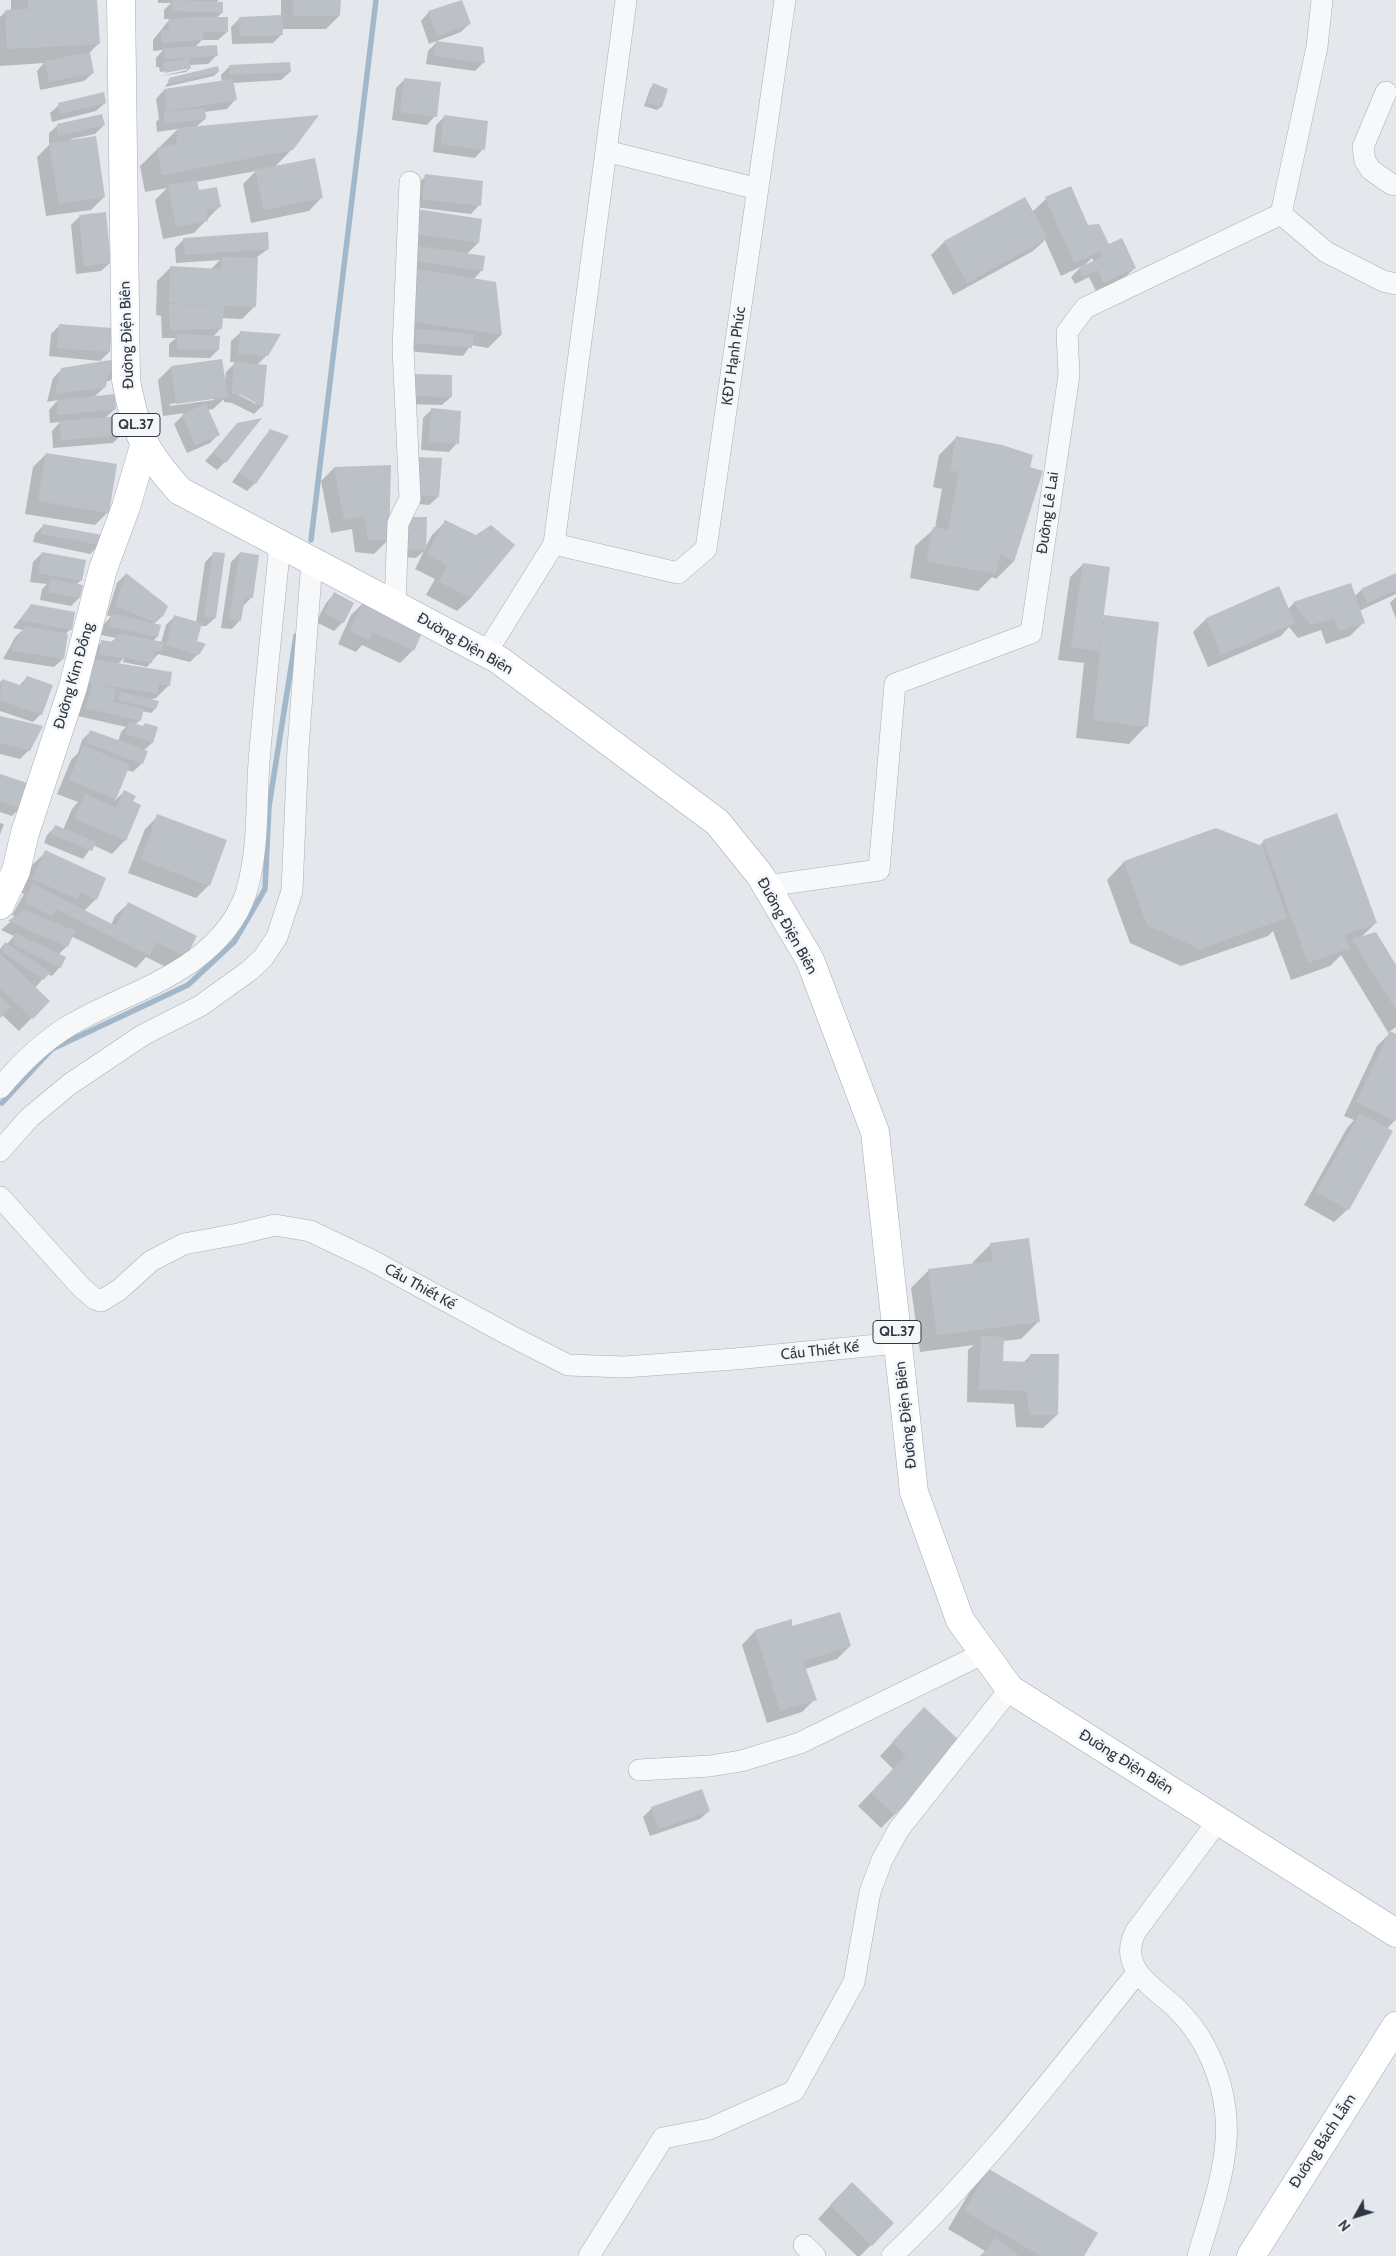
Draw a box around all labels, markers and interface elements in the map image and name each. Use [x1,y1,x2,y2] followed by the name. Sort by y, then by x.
[116,281,138,389] street label: Đường Điện Biên
[718,305,750,407] street label: KĐT Hạnh Phúc
[112,414,160,436] road number: QL.37
[1033,471,1063,555] street label: Đường Lê Lai
[414,609,516,679] street label: Đường Điện Biên
[50,621,98,731] street label: Đường Kim Đồng
[753,874,821,978] street label: Đường Điện Biên
[381,1260,459,1314] street label: Cầu Thiết Kế
[873,1320,921,1344] road number: QL.37
[780,1338,860,1364] street label: Cầu Thiết Kế
[891,1360,921,1470] street label: Đường Điện Biên
[1075,1726,1177,1798] street label: Đường Điện Biên
[1286,2091,1360,2191] street label: Đường Bách Lẫm
[1331,2191,1381,2241] north arrow
[1334,2216,1354,2235] text: N

